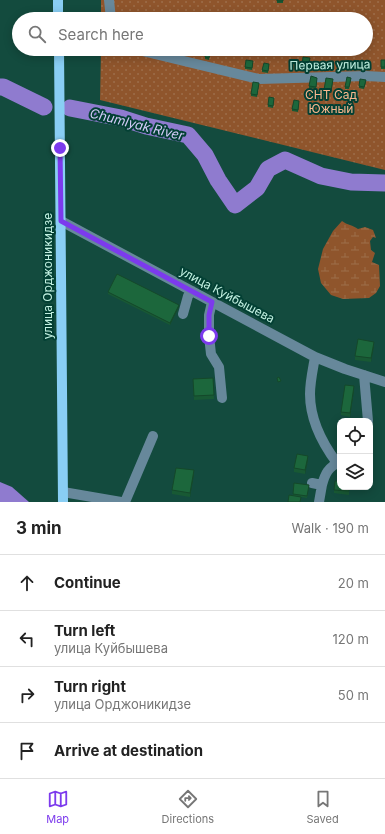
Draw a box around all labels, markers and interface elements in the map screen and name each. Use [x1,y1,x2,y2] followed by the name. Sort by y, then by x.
[12,12,373,56] search box
[26,23,48,45] icon: search
[58,25,144,44] text: Search here
[289,56,371,73] street label: Первая улица
[305,87,357,116] park label: СНТ Сад Южный
[88,105,187,144] water label: Chumlyak River
[51,139,69,157] route end
[40,213,55,339] street label: улица Орджоникидзе
[177,263,277,326] street label: улица Куйбышева
[200,327,218,345] route start
[337,418,373,490] map controls
[337,418,373,454] button: locate
[337,454,373,490] button: layers
[16,518,62,538] text: 3 min
[292,520,369,536] text: Walk · 190 m
[16,572,38,594] icon: ahead
[54,573,121,592] text: Continue
[338,575,369,591] text: 20 m
[54,621,115,640] text: Turn left
[16,628,38,650] icon: left
[333,631,369,647] text: 120 m
[54,640,168,656] text: улица Куйбышева
[54,677,126,696] text: Turn right
[16,684,38,706] icon: right
[338,687,369,703] text: 50 m
[54,696,191,712] text: улица Орджоникидзе
[16,740,38,762] icon: arrive
[54,741,203,760] text: Arrive at destination
[46,788,69,826] tab: Map
[162,788,214,826] tab: Directions
[307,788,339,826] tab: Saved

